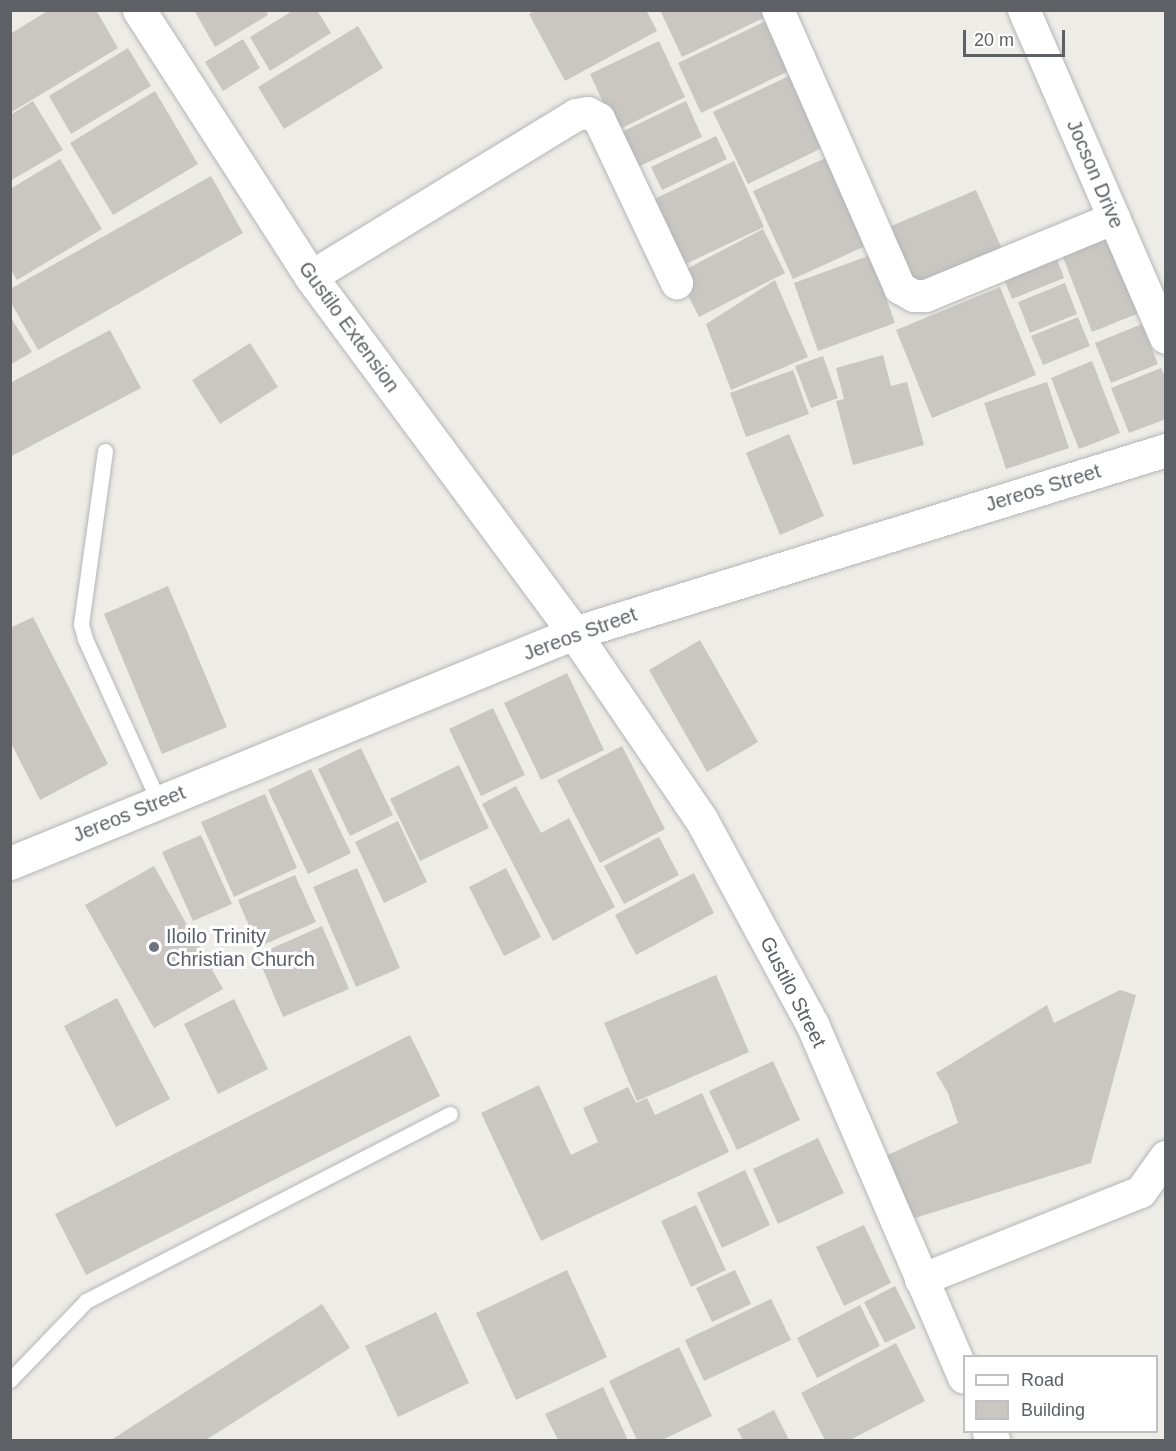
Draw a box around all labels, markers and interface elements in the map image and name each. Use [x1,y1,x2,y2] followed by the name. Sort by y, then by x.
[966,18,1068,56] scale bar
[974,30,1014,50] text: 20 m
[1061,116,1129,232] street label: Jocson Drive
[294,257,404,397] street label: Gustilo Extension
[983,459,1103,517] street label: Jereos Street
[520,602,640,666] street label: Jereos Street
[69,781,189,847] street label: Jereos Street
[166,924,315,971] place label: Iloilo Trinity Christian Church
[755,933,831,1051] street label: Gustilo Street
[147,940,161,954] marker: Iloilo Trinity Christian Church
[963,1355,1158,1433] legend
[1021,1370,1064,1390] text: Road
[1021,1400,1085,1420] text: Building

